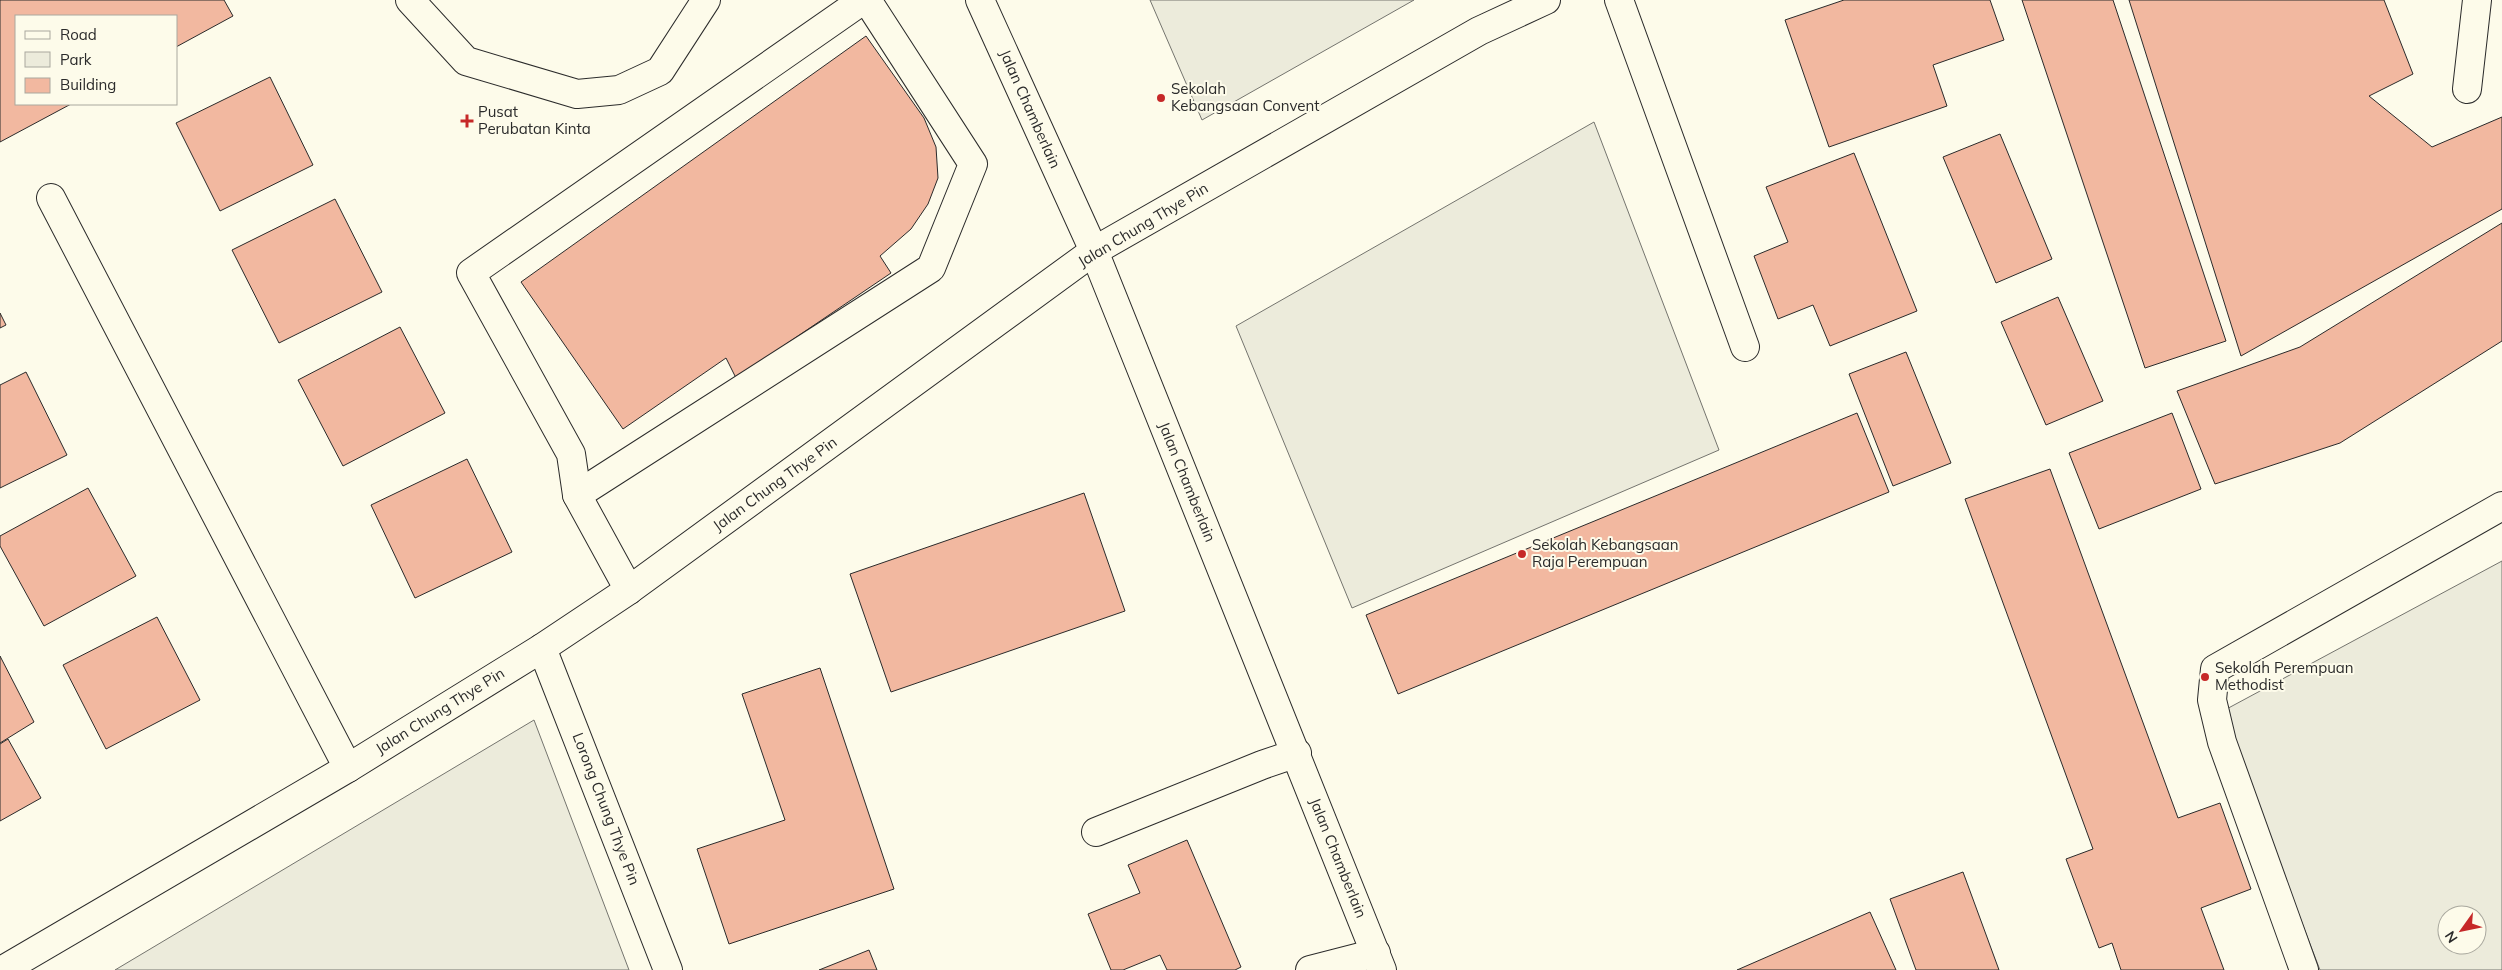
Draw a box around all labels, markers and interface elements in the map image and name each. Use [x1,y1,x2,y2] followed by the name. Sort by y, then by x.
[15,15,178,105] legend
[60,25,97,44] text: Road
[996,46,1065,171] street label: Jalan Chamberlain
[60,50,92,69] text: Park
[60,75,116,94] text: Building
[1171,79,1320,115] place label: Sekolah Kebangsaan Convent
[1155,92,1167,104] marker: Sekolah Kebangsaan Convent
[478,102,591,138] place label: Pusat Perubatan Kinta
[460,114,474,128] marker: Pusat Perubatan Kinta
[1074,178,1211,271] street label: Jalan Chung Thye Pin
[1155,419,1220,545] street label: Jalan Chamberlain
[709,432,840,535] street label: Jalan Chung Thye Pin
[1532,535,1678,571] place label: Sekolah Kebangsaan Raja Perempuan
[1516,548,1528,560] marker: Sekolah Kebangsaan Raja Perempuan
[2215,658,2354,694] place label: Sekolah Perempuan Methodist
[372,663,508,758] street label: Jalan Chung Thye Pin
[2199,671,2211,683] marker: Sekolah Perempuan Methodist
[569,730,644,888] street label: Lorong Chung Thye Pin
[1306,795,1371,921] street label: Jalan Chamberlain
[2437,905,2487,955] north arrow
[2441,928,2462,946] text: N

